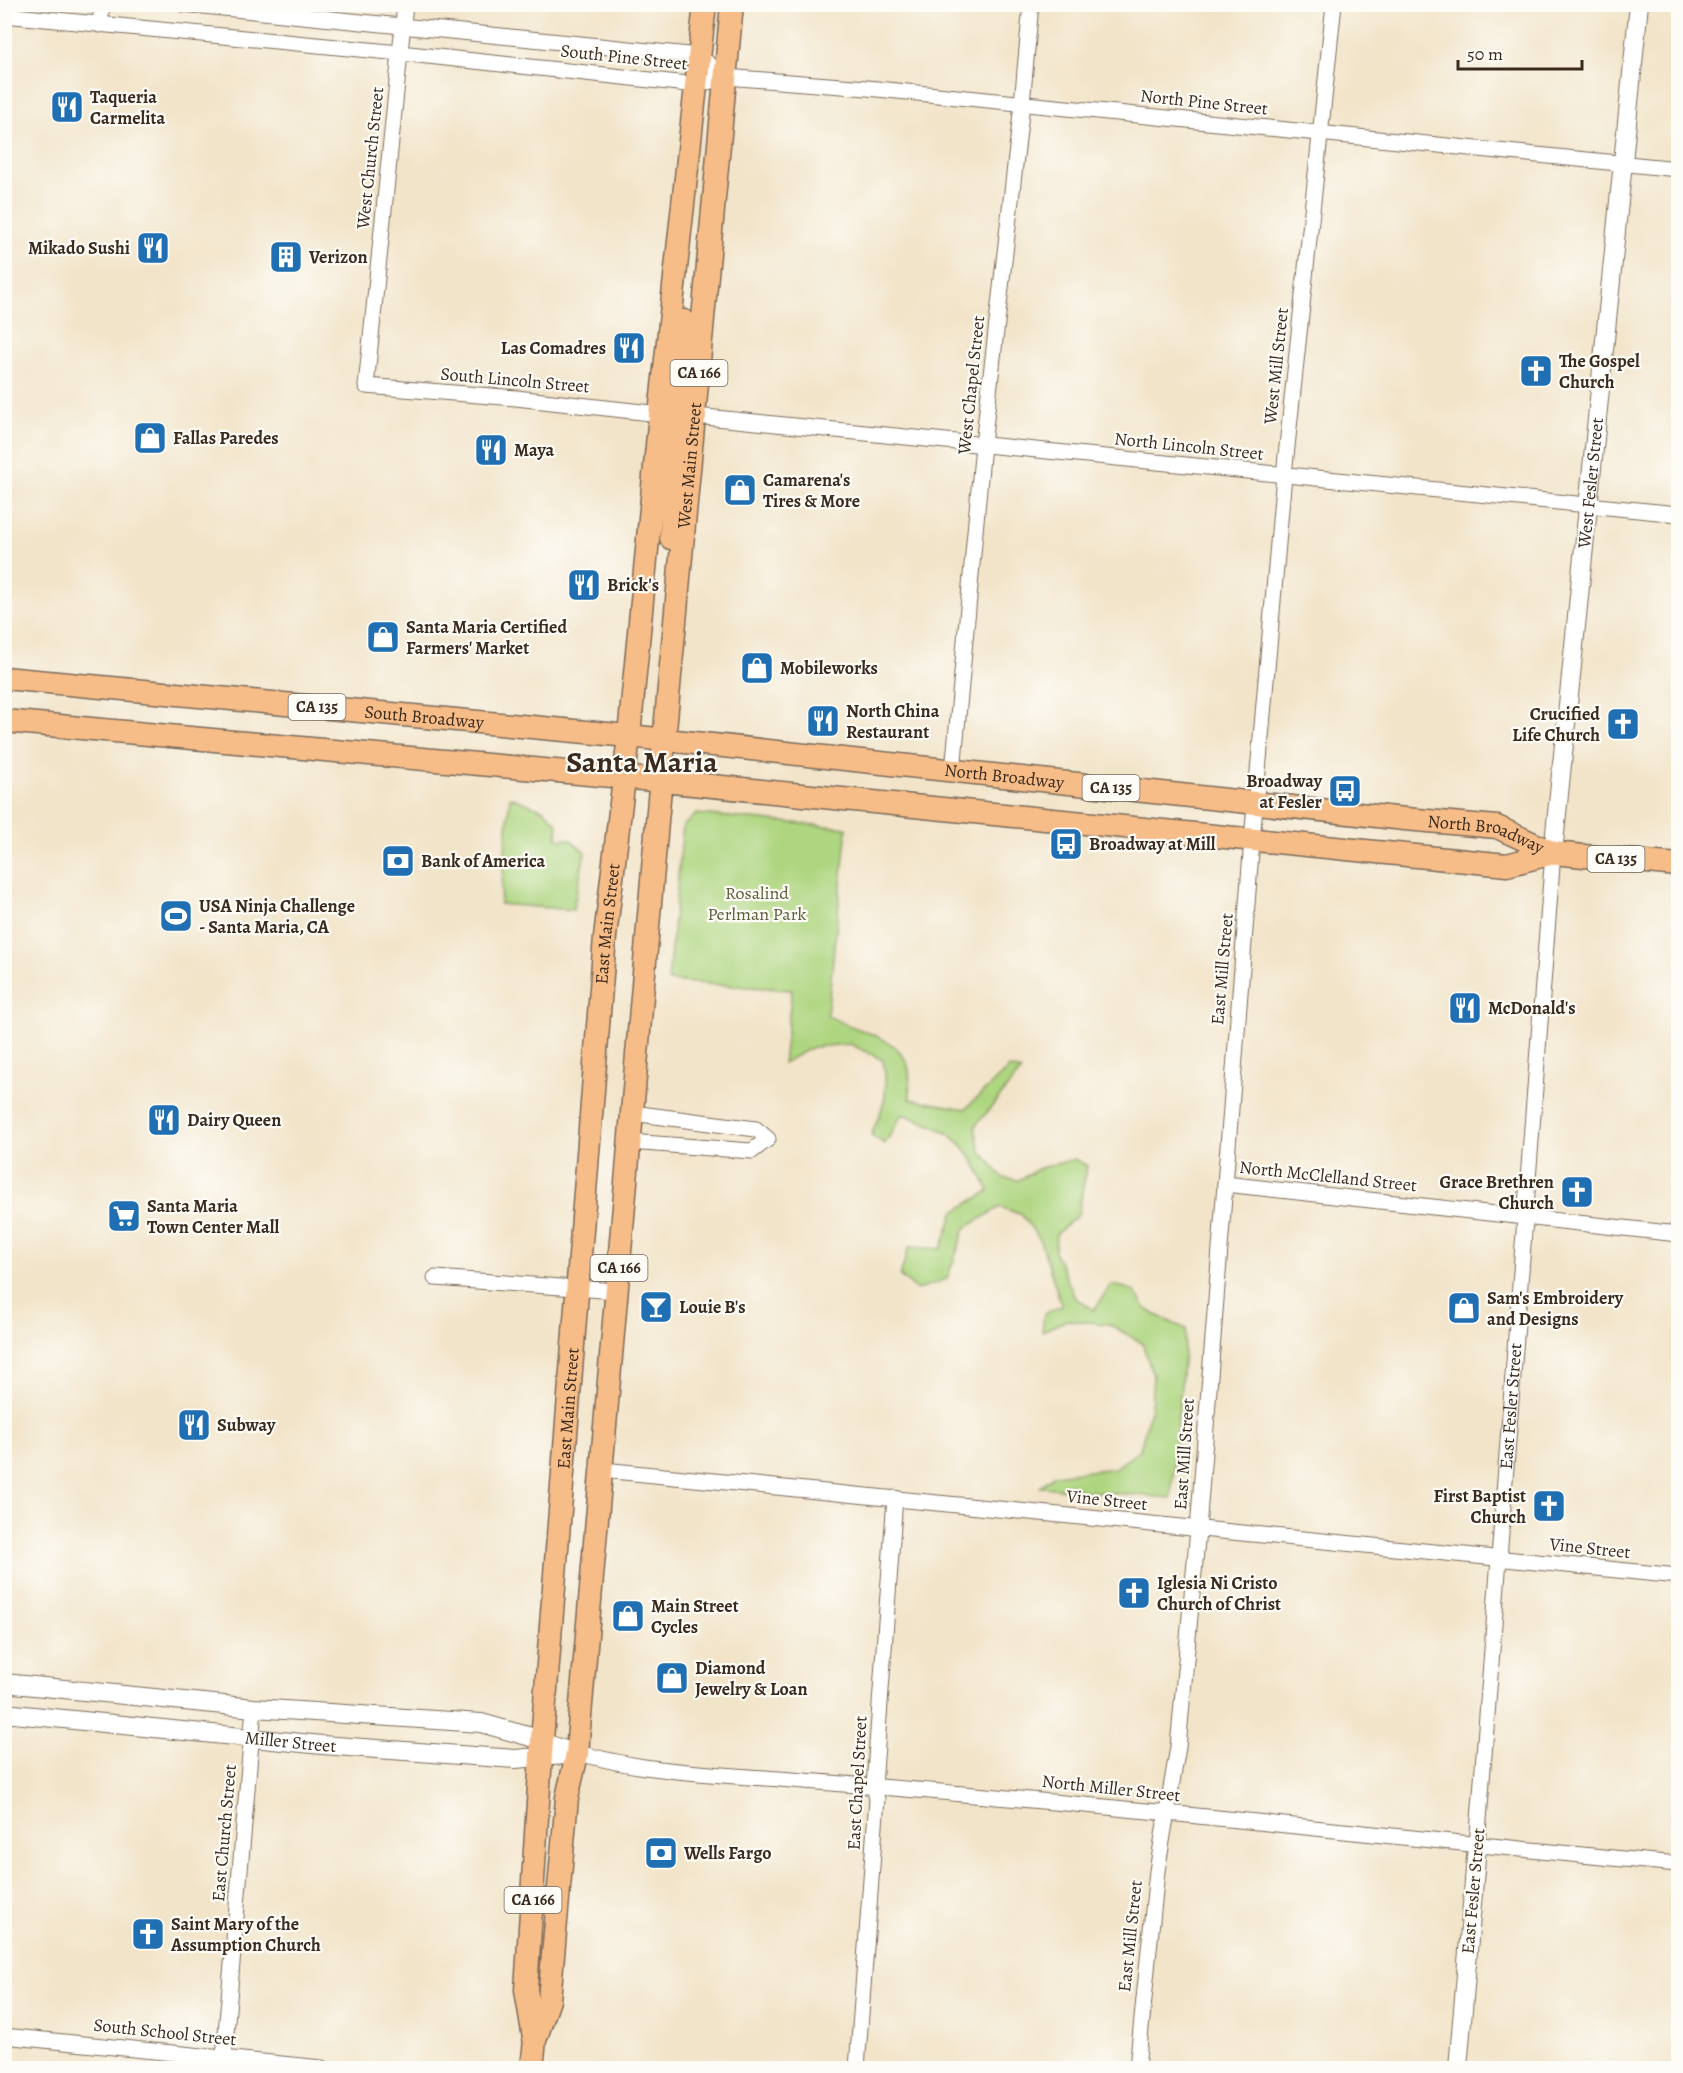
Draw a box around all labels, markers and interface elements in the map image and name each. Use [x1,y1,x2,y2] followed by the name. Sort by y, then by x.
[1458,33,1582,71] scale bar
[559,38,689,76] street label: South Pine Street
[1467,42,1503,66] text: 50 m
[1139,83,1269,121] street label: North Pine Street
[90,85,165,130] place label: Taqueria Carmelita
[351,86,389,231] street label: West Church Street
[49,89,85,125] restaurant icon: Taqueria Carmelita
[135,230,171,266] restaurant icon: Mikado Sushi
[28,236,130,260] place label: Mikado Sushi
[268,239,304,275] building icon: Verizon
[308,245,368,269] place label: Verizon
[1258,307,1294,426] street label: West Mill Street
[952,314,990,457] street label: West Chapel Street
[611,330,647,366] restaurant icon: Las Comadres
[501,336,606,360] place label: Las Comadres
[1559,349,1640,394] place label: The Gospel Church
[1518,353,1554,389] church icon: The Gospel Church
[670,360,728,386] road number: CA 166
[439,362,591,398] street label: South Lincoln Street
[672,401,707,531] street label: West Main Street
[1572,416,1609,550] street label: West Fesler Street
[132,420,168,456] shop icon: Fallas Paredes
[173,426,279,450] place label: Fallas Paredes
[1113,426,1265,466] street label: North Lincoln Street
[473,432,509,468] restaurant icon: Maya
[514,438,554,462] place label: Maya
[763,468,860,513] place label: Camarena's Tires & More
[722,472,758,508] shop icon: Camarena's Tires & More
[566,567,602,603] restaurant icon: Brick's
[607,573,659,597] place label: Brick's
[406,615,567,660] place label: Santa Maria Certified Farmers' Market
[365,619,401,655] shop icon: Santa Maria Certified Farmers' Market
[739,650,775,686] shop icon: Mobileworks
[780,656,878,680] place label: Mobileworks
[288,694,346,720] road number: CA 135
[846,699,940,744] place label: North China Restaurant
[363,700,486,735] street label: South Broadway
[1512,702,1600,747] place label: Crucified Life Church
[805,703,841,739] restaurant icon: North China Restaurant
[1605,706,1641,742] church icon: Crucified Life Church
[566,742,718,782] district label: Santa Maria
[943,758,1066,795] street label: North Broadway
[1246,769,1323,814] place label: Broadway at Fesler
[1327,773,1363,809] bus stop icon: Broadway at Fesler
[1082,775,1140,801] road number: CA 135
[1427,809,1549,860] street label: North Broadway
[1048,826,1084,862] bus stop icon: Broadway at Mill
[1089,832,1216,856] place label: Broadway at Mill
[380,843,416,879] bank icon: Bank of America
[1588,846,1644,872] road number: CA 135
[421,849,546,873] place label: Bank of America
[589,862,626,985] street label: East Main Street
[707,881,807,926] park label: Rosalind Perlman Park
[199,894,355,939] place label: USA Ninja Challenge - Santa Maria, CA
[158,898,194,934] sports icon: USA Ninja Challenge - Santa Maria, CA
[1205,912,1239,1026] street label: East Mill Street
[1447,990,1483,1026] restaurant icon: McDonald's
[1488,996,1576,1020] place label: McDonald's
[146,1102,182,1138] restaurant icon: Dairy Queen
[187,1108,281,1132] place label: Dairy Queen
[1238,1155,1418,1197] street label: North McClelland Street
[1440,1170,1554,1215] place label: Grace Brethren Church
[1559,1174,1595,1210] church icon: Grace Brethren Church
[147,1194,279,1239] place label: Santa Maria Town Center Mall
[106,1198,142,1234] supermarket icon: Santa Maria Town Center Mall
[590,1255,648,1281] road number: CA 166
[1487,1286,1624,1331] place label: Sam's Embroidery and Designs
[638,1289,674,1325] bar icon: Louie B's
[1446,1290,1482,1326] shop icon: Sam's Embroidery and Designs
[679,1295,746,1319] place label: Louie B's
[1494,1342,1527,1470] street label: East Fesler Street
[551,1347,585,1470] street label: East Main Street
[1168,1397,1200,1511] street label: East Mill Street
[176,1407,212,1443] restaurant icon: Subway
[217,1413,276,1437] place label: Subway
[1064,1484,1149,1516] street label: Vine Street
[1433,1484,1526,1529] place label: First Baptist Church
[1531,1488,1567,1524] church icon: First Baptist Church
[1547,1532,1632,1564] street label: Vine Street
[1157,1571,1281,1616] place label: Iglesia Ni Cristo Church of Christ
[1116,1575,1152,1611] church icon: Iglesia Ni Cristo Church of Christ
[651,1594,739,1639] place label: Main Street Cycles
[610,1598,646,1634] shop icon: Main Street Cycles
[695,1656,808,1701] place label: Diamond Jewelry & Loan
[654,1660,690,1696] shop icon: Diamond Jewelry & Loan
[841,1715,873,1851] street label: East Chapel Street
[244,1725,337,1758] street label: Miller Street
[206,1763,242,1903] street label: East Church Street
[1040,1769,1182,1807] street label: North Miller Street
[1456,1827,1490,1955] street label: East Fesler Street
[643,1835,679,1871] bank icon: Wells Fargo
[683,1841,772,1865] place label: Wells Fargo
[1112,1879,1148,1993] street label: East Mill Street
[504,1887,562,1913] road number: CA 166
[170,1912,321,1957] place label: Saint Mary of the Assumption Church
[130,1916,166,1952] church icon: Saint Mary of the Assumption Church
[92,2013,238,2051] street label: South School Street

